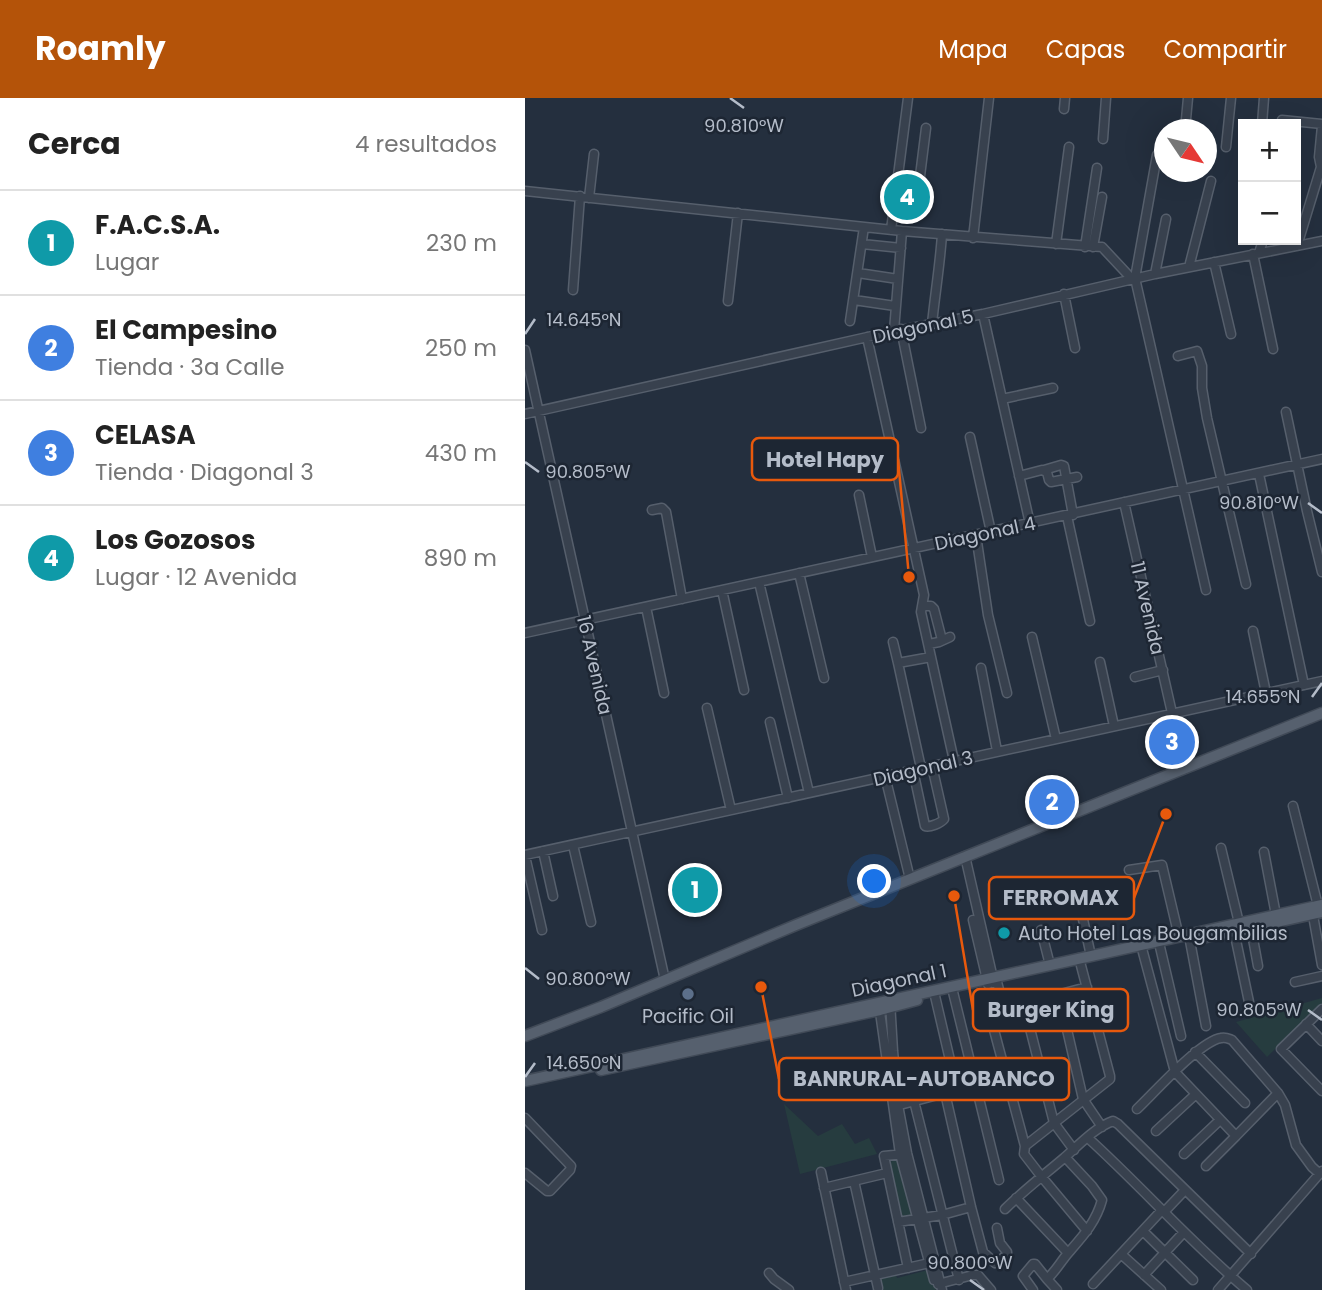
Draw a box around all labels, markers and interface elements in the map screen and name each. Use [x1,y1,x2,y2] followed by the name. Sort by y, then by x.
[35,25,165,72] text: Roamly
[938,33,1008,66] text: Mapa
[1046,33,1125,66] text: Capas
[1163,33,1287,66] text: Compartir
[704,113,784,138] text: 90.810°W
[1154,119,1217,182] north arrow
[1238,119,1301,245] map controls
[1238,119,1301,182] button: +
[28,122,121,165] text: Cerca
[355,128,497,160] text: 4 resultados
[884,171,930,223] pin: 4
[1238,182,1301,245] button: −
[95,207,220,243] text: F.A.C.S.A.
[47,227,55,259] text: 1
[426,227,497,259] text: 230 m
[95,246,159,278] text: Lugar
[870,303,976,350] street label: Diagonal 5
[547,307,621,332] text: 14.645°N
[95,312,277,348] text: El Campesino
[44,332,58,364] text: 2
[425,332,497,364] text: 250 m
[95,351,284,383] text: Tienda · 3a Calle
[95,417,196,453] text: CELASA
[44,437,58,469] text: 3
[425,437,497,469] text: 430 m
[752,438,898,480] callout: Hotel Hapy
[766,445,885,474] text: Hotel Hapy
[95,456,314,488] text: Tienda · Diagonal 3
[545,459,631,484] text: 90.805°W
[1219,490,1299,515] text: 90.810°W
[932,510,1038,557] street label: Diagonal 4
[95,522,255,558] text: Los Gozosos
[43,542,59,574] text: 4
[424,542,497,574] text: 890 m
[1124,559,1171,657] street label: 11 Avenida
[95,561,297,593] text: Lugar · 12 Avenida
[570,613,619,717] street label: 16 Avenida
[1226,684,1300,709] text: 14.655°N
[1149,716,1195,768] pin: 3
[870,744,976,793] street label: Diagonal 3
[1029,776,1075,828] pin: 2
[672,864,718,916] pin: 1
[857,864,891,898] your location
[989,877,1134,919] callout: FERROMAX
[1003,883,1119,912] text: FERROMAX
[1018,920,1288,947] place label: Auto Hotel Las Bougambilias
[996,925,1012,941] marker: Auto Hotel Las Bougambilias
[849,957,949,1004] street label: Diagonal 1
[545,966,631,991] text: 90.800°W
[680,986,696,1002] marker: Pacific Oil
[973,989,1128,1031] callout: Burger King
[988,995,1114,1024] text: Burger King
[1216,997,1302,1022] text: 90.805°W
[642,1003,734,1030] place label: Pacific Oil
[547,1050,621,1075] text: 14.650°N
[779,1058,1069,1100] callout: BANRURAL-AUTOBANCO
[793,1064,1055,1093] text: BANRURAL-AUTOBANCO
[927,1250,1013,1275] text: 90.800°W

